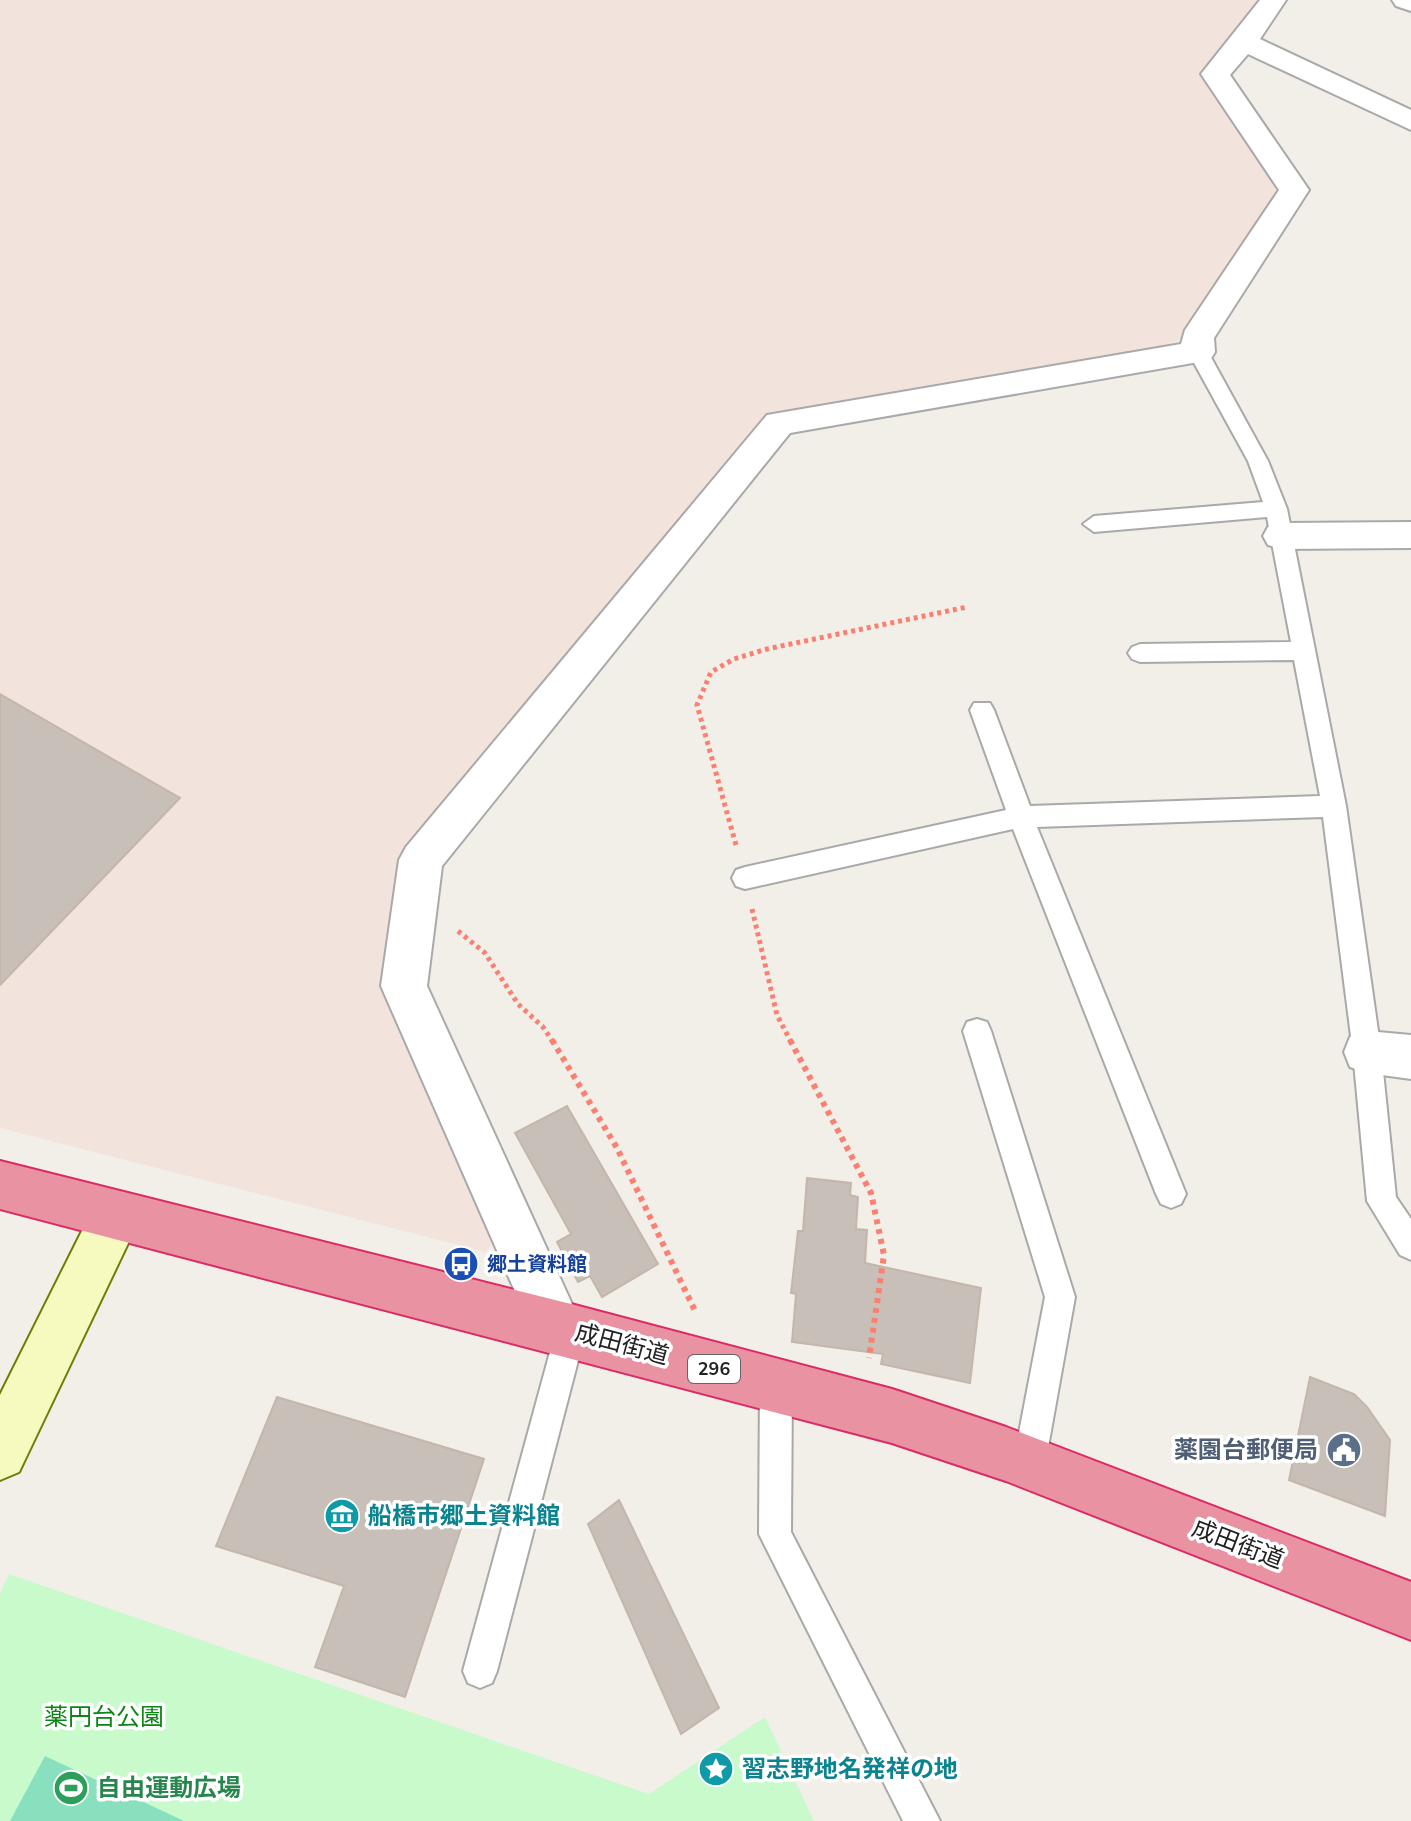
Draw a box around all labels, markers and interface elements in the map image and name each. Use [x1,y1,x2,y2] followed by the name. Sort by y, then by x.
[442,1245,480,1283] bus stop icon: 郷土資料館
[487,1251,587,1278] place label: 郷土資料館
[571,1316,673,1372] street label: 成田街道
[688,1355,740,1383] road number: 296
[1325,1431,1363,1469] public building icon: 薬園台郵便局
[1174,1434,1318,1466] place label: 薬園台郵便局
[323,1497,361,1535] museum icon: 船橋市郷土資料館
[368,1500,560,1532] place label: 船橋市郷土資料館
[1187,1512,1289,1576] street label: 成田街道
[44,1701,164,1733] park label: 薬円台公園
[697,1750,735,1788] place icon: 習志野地名発祥の地
[742,1753,958,1785] place label: 習志野地名発祥の地
[52,1769,90,1807] sports icon: 自由運動広場
[97,1772,241,1804] place label: 自由運動広場

